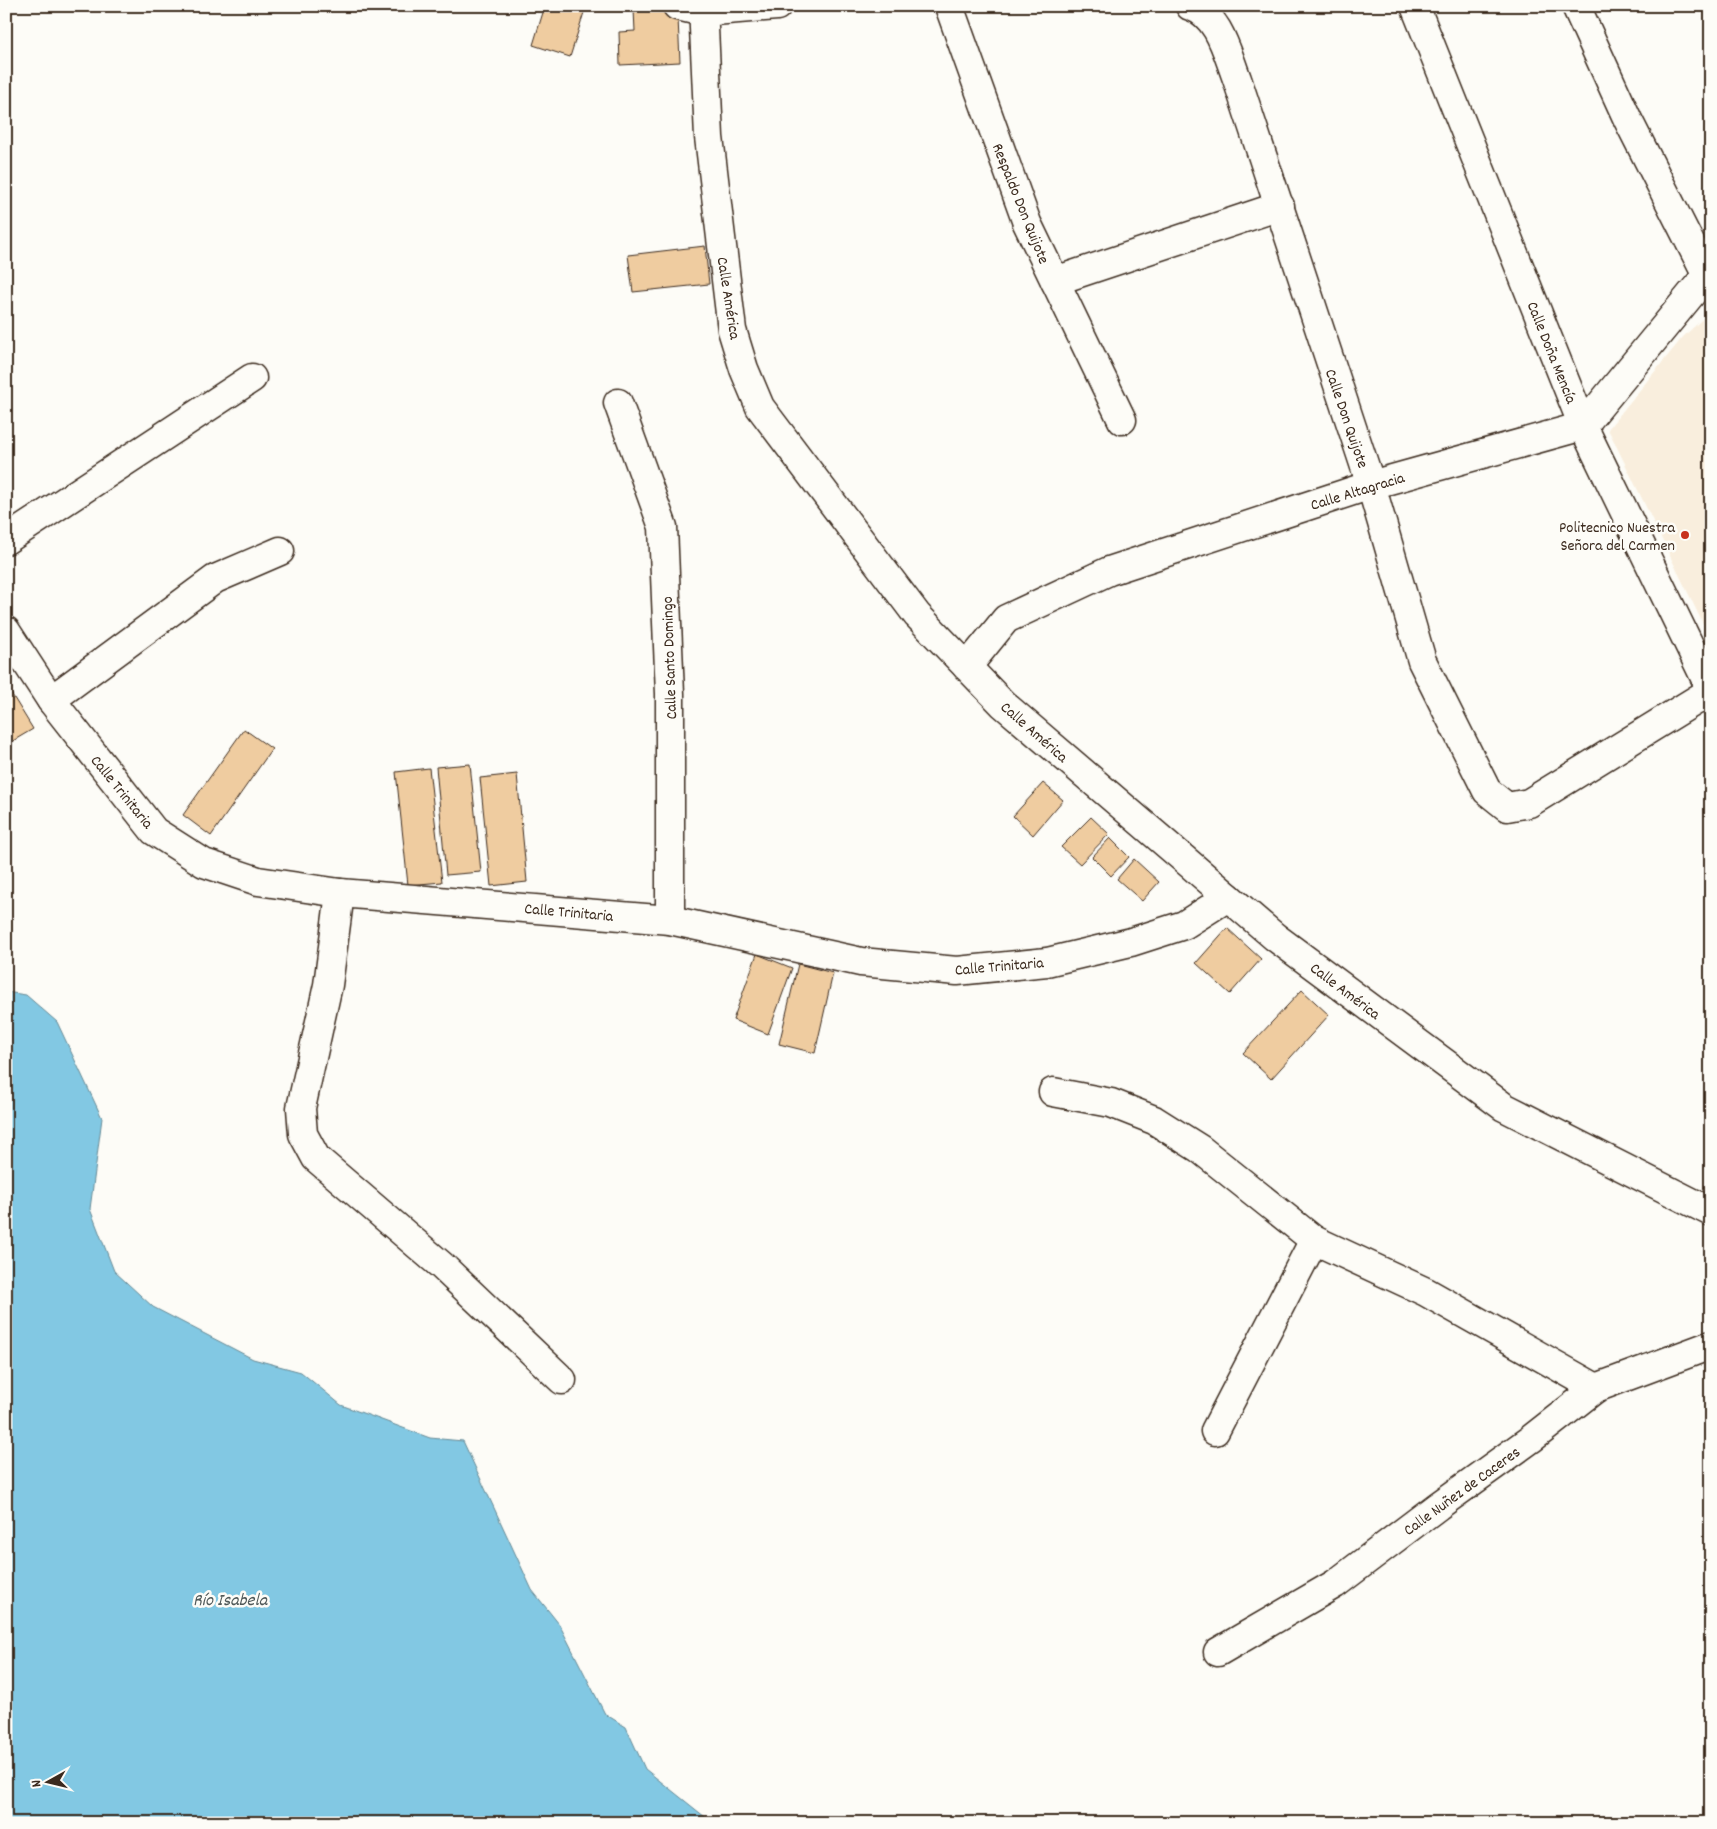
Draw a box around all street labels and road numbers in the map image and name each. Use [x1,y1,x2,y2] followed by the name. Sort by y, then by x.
[985,140,1054,268] street label: Respaldo Don Quijote
[710,256,745,342] street label: Calle América
[1520,298,1582,408] street label: Calle Doña Mencía
[1318,366,1373,472] street label: Calle Don Quijote
[1308,467,1408,518] street label: Calle Altagracia
[657,596,684,720] street label: Calle Santo Domingo
[994,697,1073,769] street label: Calle América
[84,751,158,835] street label: Calle Trinitaria
[523,898,615,929] street label: Calle Trinitaria
[954,952,1045,983] street label: Calle Trinitaria
[1304,958,1385,1026] street label: Calle América
[1399,1442,1526,1542] street label: Calle Nuñez de Caceres

